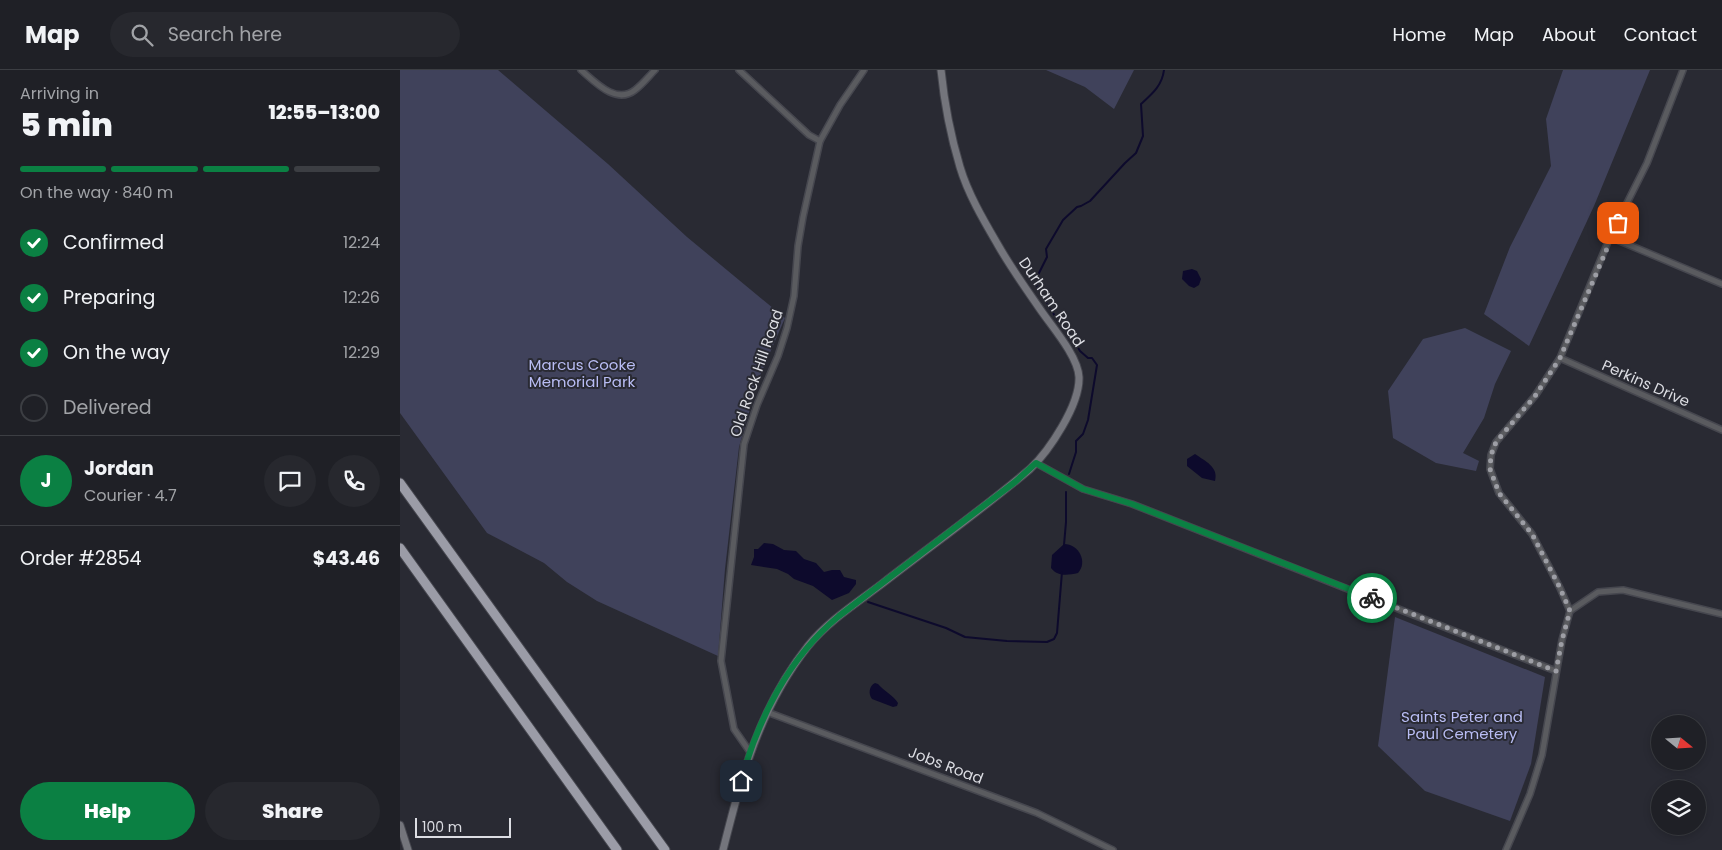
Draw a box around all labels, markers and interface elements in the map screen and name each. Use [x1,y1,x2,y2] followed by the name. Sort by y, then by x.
[110,12,460,57] search box
[25,18,80,51] text: Map
[128,21,156,49] icon: search
[168,21,282,48] text: Search here
[1392,22,1446,47] text: Home
[1474,22,1514,47] text: Map
[1542,22,1596,47] text: About
[1624,22,1697,47] text: Contact
[20,82,99,105] text: Arriving in
[268,99,380,126] text: 12:55–13:00
[20,102,113,147] text: 5 min
[20,181,173,204] text: On the way · 840 m
[1597,202,1639,244] pin
[1604,209,1632,237] icon: bag
[20,229,48,257] icon: check
[63,229,164,256] text: Confirmed
[343,231,380,254] text: 12:24
[1014,253,1090,351] street label: Durham Road
[20,284,48,312] icon: check
[63,284,155,311] text: Preparing
[343,286,380,309] text: 12:26
[724,306,788,440] street label: Old Rock Hill Road
[20,339,48,367] icon: check
[63,339,170,366] text: On the way
[343,341,380,364] text: 12:29
[529,354,636,392] park label: Marcus Cooke Memorial Park
[1599,354,1693,412] street label: Perkins Drive
[63,394,152,421] text: Delivered
[84,455,154,482] text: Jordan
[264,455,316,507] button: chat
[328,455,380,507] button: phone
[41,467,51,494] text: J
[84,484,177,507] text: Courier · 4.7
[20,545,142,572] text: Order #2854
[313,545,380,572] text: $43.46
[1347,573,1397,623] courier
[1358,584,1386,612] icon: bike
[1401,706,1523,744] park label: Saints Peter and Paul Cemetery
[1651,715,1706,770] north arrow
[1651,715,1706,835] map controls
[906,741,986,789] street label: Jobs Road
[720,760,762,802] pin
[727,767,755,795] icon: home
[1651,780,1706,835] button: layers
[20,782,195,840] button: Help
[205,782,380,840] button: Share
[415,815,511,838] scale bar
[422,817,462,837] text: 100 m

